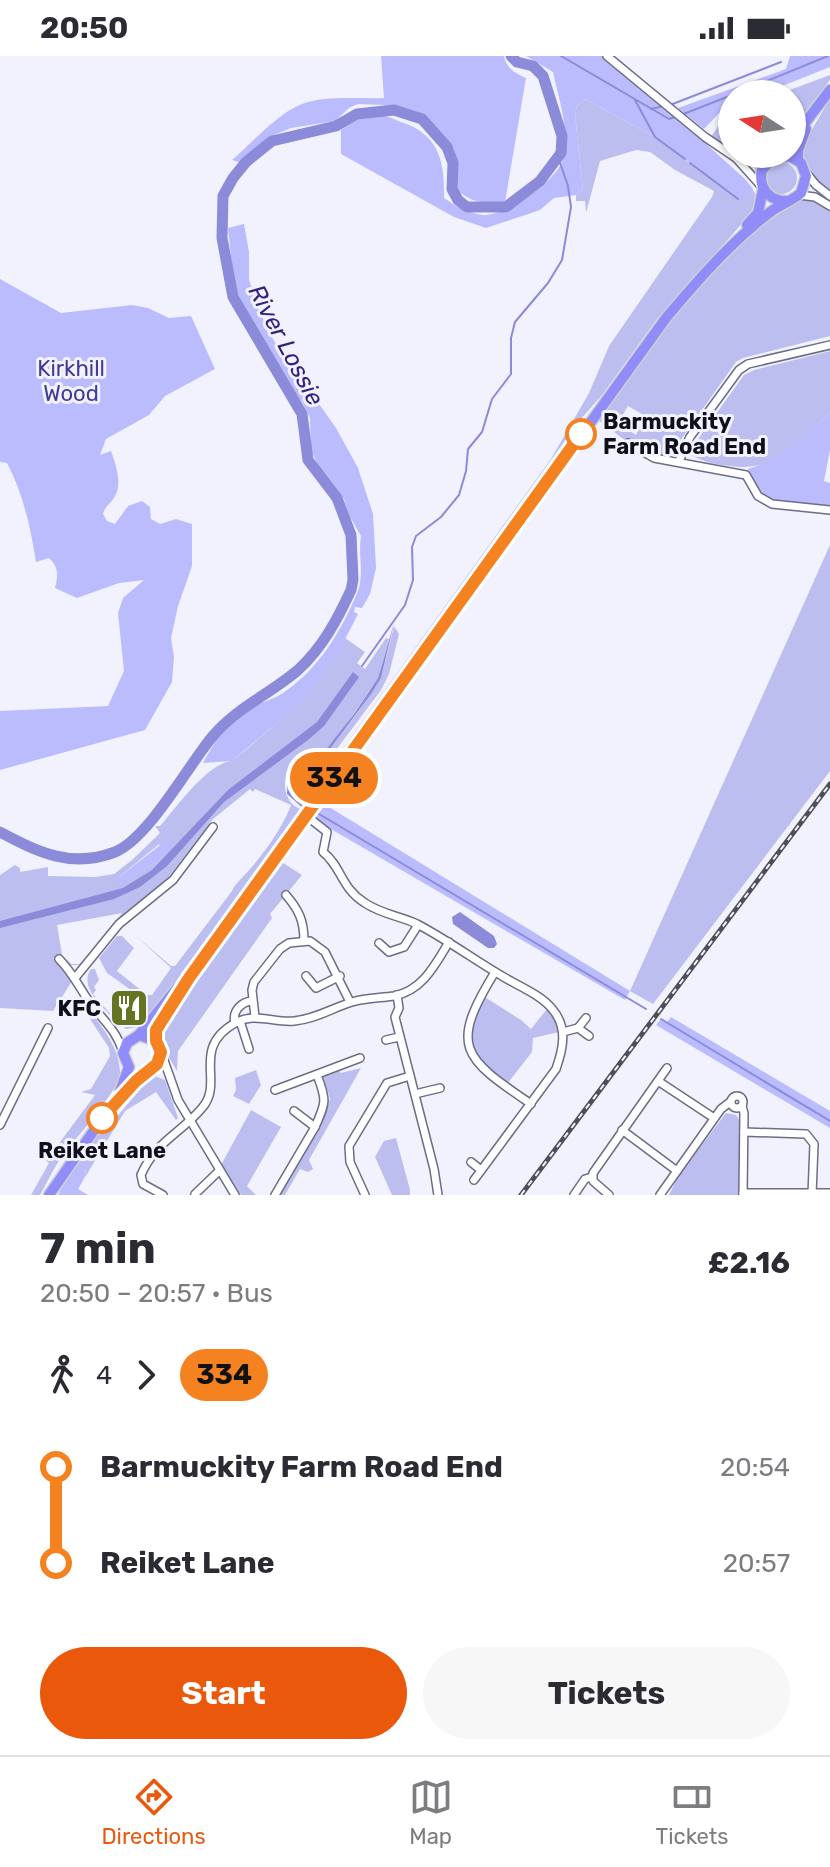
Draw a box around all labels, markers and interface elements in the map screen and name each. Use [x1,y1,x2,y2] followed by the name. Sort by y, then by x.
[40,10,128,46] text: 20:50
[718,80,806,168] north arrow
[718,80,806,168] map controls
[242,280,330,410] water label: River Lossie
[37,355,105,407] park label: Kirkhill Wood
[603,408,766,460] place label: Barmuckity Farm Road End
[566,419,596,449] marker: Barmuckity Farm Road End
[288,752,380,804] line badge: 334
[306,761,362,794] text: 334
[108,987,150,1029] restaurant icon: KFC
[57,995,101,1022] place label: KFC
[87,1103,117,1133] marker: Reiket Lane
[38,1137,166,1164] place label: Reiket Lane
[40,1222,156,1274] text: 7 min
[708,1245,790,1281] text: £2.16
[40,1278,273,1309] text: 20:50 – 20:57 · Bus
[40,1353,84,1397] icon: walk
[124,1353,168,1397] icon: forward
[196,1358,252,1391] text: 334
[96,1360,112,1391] text: 4
[100,1449,503,1485] text: Barmuckity Farm Road End
[720,1452,790,1483] text: 20:54
[100,1545,275,1581] text: Reiket Lane
[723,1548,790,1579] text: 20:57
[40,1647,407,1739] button: Start
[423,1647,790,1739] button: Tickets
[101,1775,206,1850] tab: Directions
[409,1775,453,1850] tab: Map
[656,1775,729,1850] tab: Tickets

